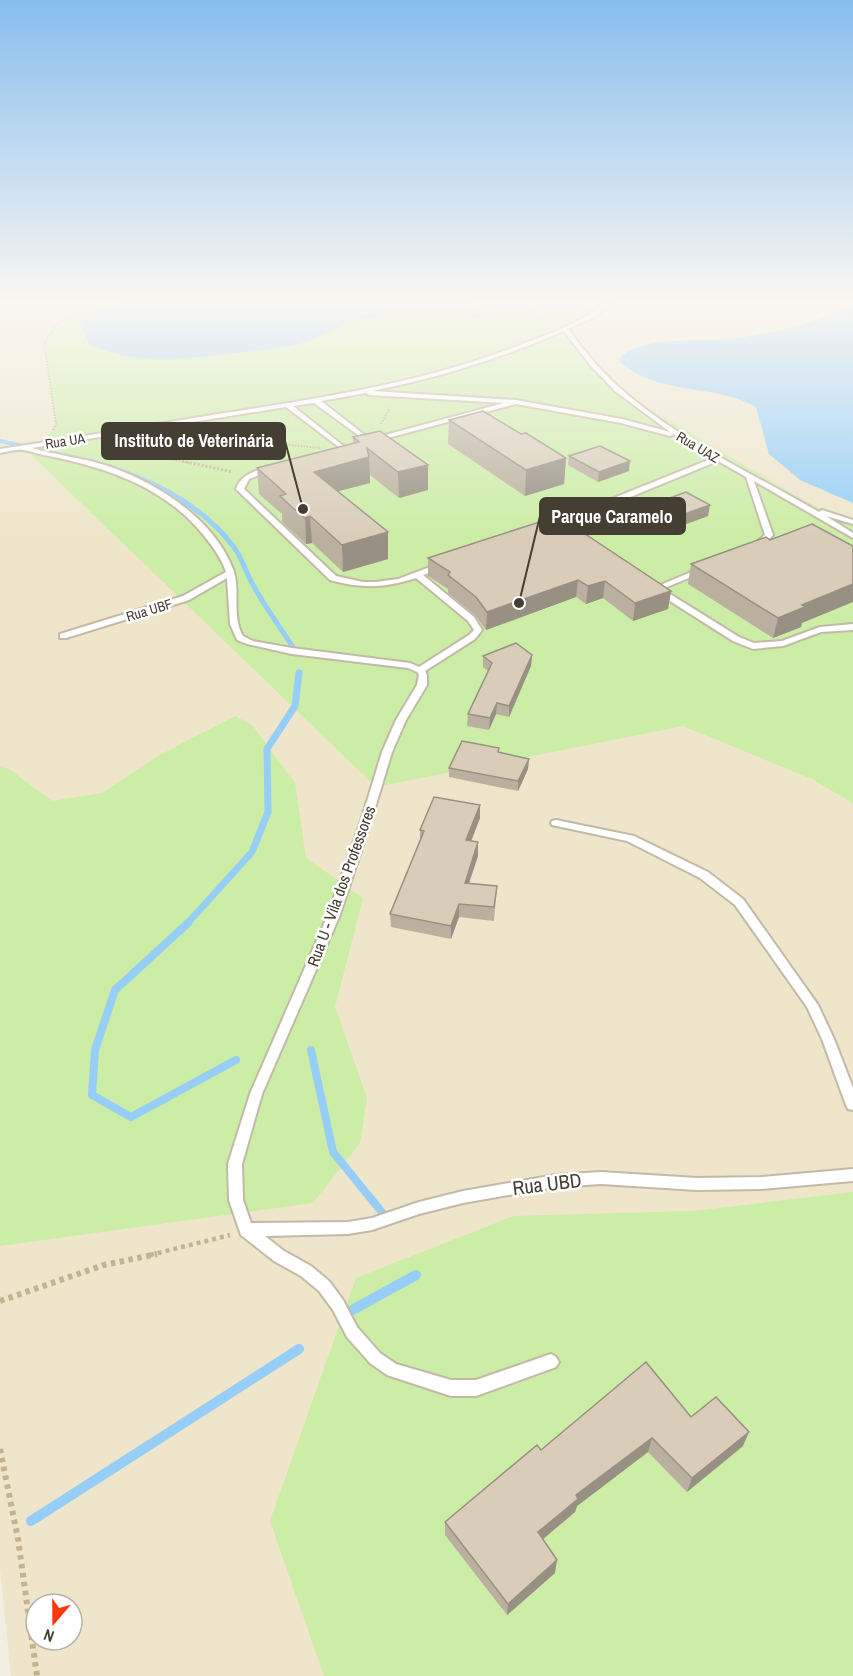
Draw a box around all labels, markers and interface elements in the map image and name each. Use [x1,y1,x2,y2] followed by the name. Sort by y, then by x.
[102,423,285,459] callout: Instituto de Veterinária
[673,427,723,467] street label: Rua UAZ
[115,428,274,453] text: Instituto de Veterinária
[44,429,87,453] street label: Rua UA
[540,498,685,534] callout: Parque Caramelo
[551,504,673,529] text: Parque Caramelo
[124,594,174,626] street label: Rua UBF
[302,803,380,969] street label: Rua U - Vila dos Professores
[511,1166,583,1201] street label: Rua UBD
[24,1592,84,1652] north arrow
[41,1624,57,1648] text: N

